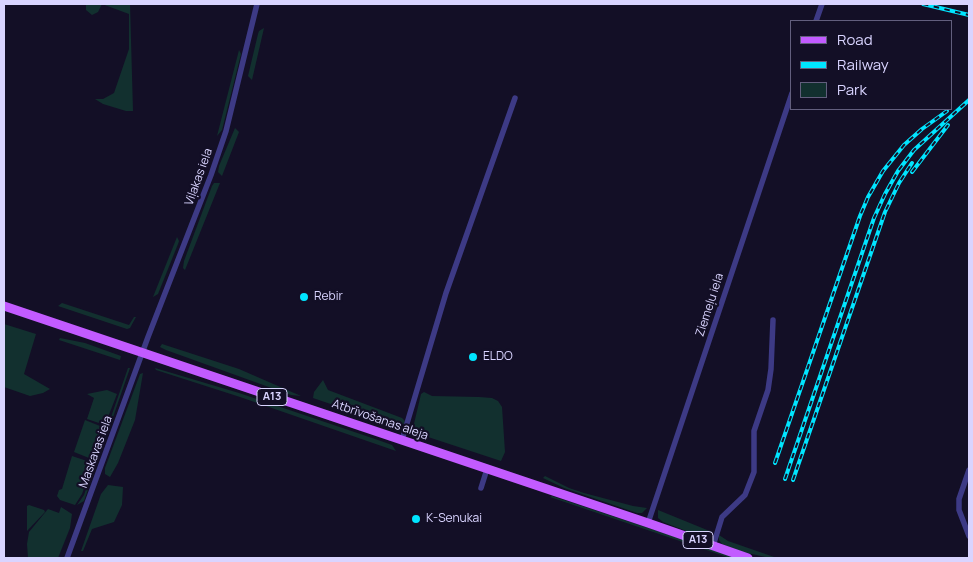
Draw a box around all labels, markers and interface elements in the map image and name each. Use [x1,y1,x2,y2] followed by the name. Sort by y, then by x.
[790,20,953,110] legend
[837,29,873,50] text: Road
[837,54,889,75] text: Railway
[837,79,867,100] text: Park
[182,146,216,208] street label: Viļakas iela
[693,272,727,338] street label: Ziemeļu iela
[314,290,343,304] place label: Rebir
[298,291,310,303] marker: Rebir
[483,350,513,364] place label: ELDO
[467,351,479,363] marker: ELDO
[257,388,287,406] road number: A13
[330,397,430,443] street label: Atbrīvošanas aleja
[76,414,116,490] street label: Maskavas iela
[426,512,482,526] place label: K-Senukai
[410,513,422,525] marker: K-Senukai
[683,532,713,548] road number: A13

